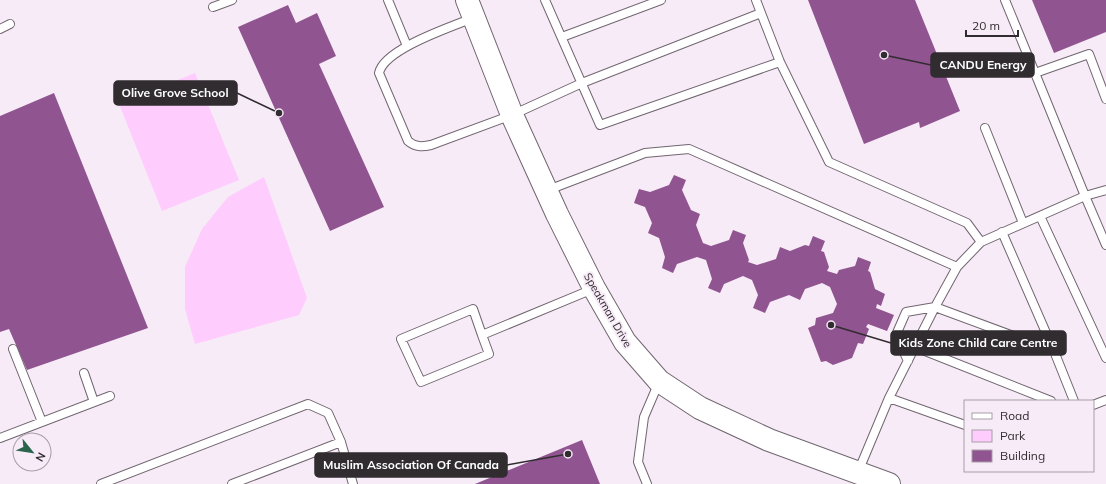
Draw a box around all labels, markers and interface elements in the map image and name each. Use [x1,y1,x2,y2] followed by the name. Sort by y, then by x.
[966,12,1018,38] scale bar
[972,18,1000,33] text: 20 m
[931,53,1034,77] callout: CANDU Energy
[940,57,1027,72] text: CANDU Energy
[114,81,237,105] callout: Olive Grove School
[121,85,229,100] text: Olive Grove School
[581,270,635,350] street label: Speakman Drive
[891,331,1066,355] callout: Kids Zone Child Care Centre
[899,335,1058,350] text: Kids Zone Child Care Centre
[964,400,1094,472] legend
[1000,408,1029,423] text: Road
[1000,428,1026,443] text: Park
[12,432,52,472] north arrow
[1000,448,1045,463] text: Building
[33,450,49,464] text: N
[315,453,507,477] callout: Muslim Association Of Canada
[323,457,499,472] text: Muslim Association Of Canada

